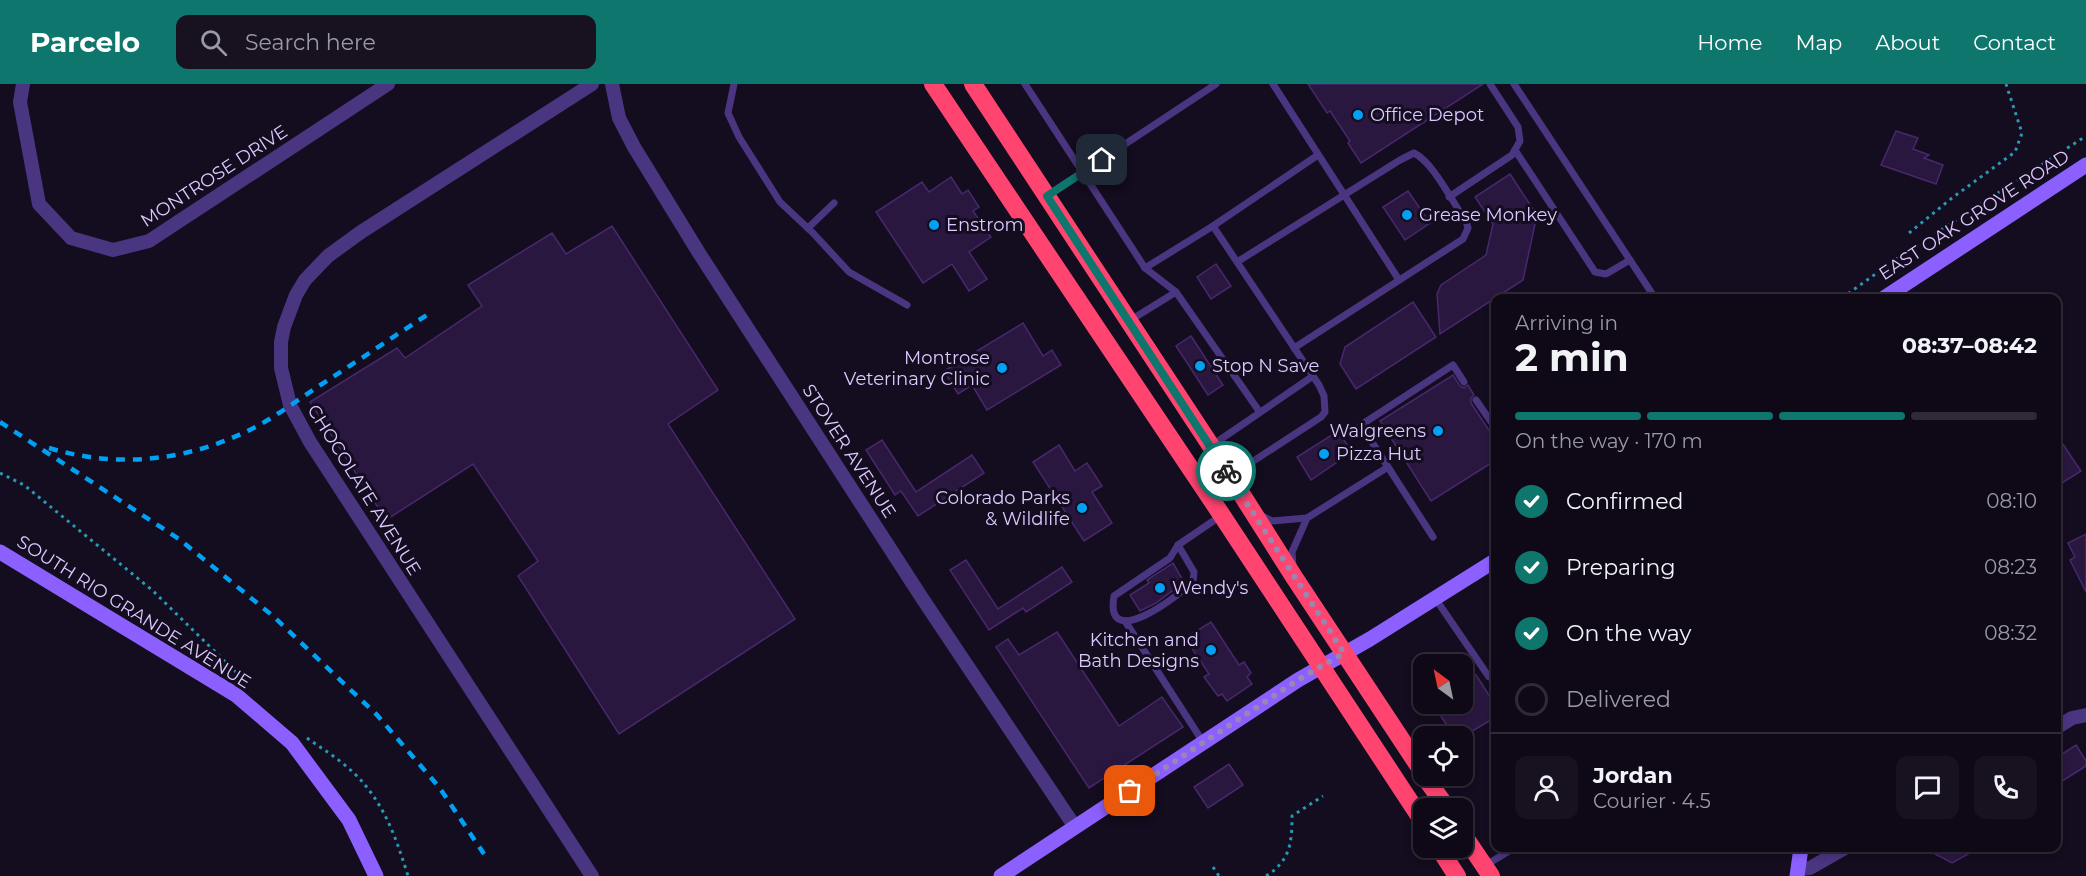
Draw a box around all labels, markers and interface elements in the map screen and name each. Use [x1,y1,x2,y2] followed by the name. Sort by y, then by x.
[176,15,596,69] search box
[30,25,140,59] text: Parcelo
[197,26,230,59] icon: search
[245,29,376,56] text: Search here
[1697,30,1762,55] text: Home
[1795,30,1842,55] text: Map
[1875,30,1940,55] text: About
[1973,30,2056,55] text: Contact
[1370,104,1484,126] place label: Office Depot
[1351,108,1365,122] marker: Office Depot
[136,120,292,232] street label: MONTROSE DRIVE
[1076,134,1127,185] pin
[1085,143,1118,176] icon: home
[1875,145,2073,285] street label: EAST OAK GROVE ROAD
[1419,204,1557,226] place label: Grease Monkey
[1400,208,1414,222] marker: Grease Monkey
[946,214,1024,236] place label: Enstrom
[927,218,941,232] marker: Enstrom
[1515,311,1618,335] text: Arriving in
[1902,332,2037,359] text: 08:37–08:42
[1515,333,1629,381] text: 2 min
[844,347,990,390] place label: Montrose Veterinary Clinic
[1212,355,1320,377] place label: Stop N Save
[1193,359,1207,373] marker: Stop N Save
[995,361,1009,375] marker: Montrose Veterinary Clinic
[797,380,901,522] street label: STOVER AVENUE
[302,401,426,579] street label: CHOCOLATE AVENUE
[1330,420,1426,442] place label: Walgreens
[1431,424,1445,438] marker: Walgreens
[1515,429,1703,453] text: On the way · 170 m
[1196,441,1256,501] courier
[1336,443,1422,465] place label: Pizza Hut
[1317,447,1331,461] marker: Pizza Hut
[1210,455,1243,488] icon: bike
[1515,485,1548,518] icon: check
[935,487,1070,530] place label: Colorado Parks & Wildlife
[1566,488,1683,515] text: Confirmed
[1986,489,2037,513] text: 08:10
[1075,501,1089,515] marker: Colorado Parks & Wildlife
[13,531,255,693] street label: SOUTH RIO GRANDE AVENUE
[1515,551,1548,584] icon: check
[1566,554,1675,581] text: Preparing
[1984,555,2037,579] text: 08:23
[1172,577,1249,599] place label: Wendy's
[1153,581,1167,595] marker: Wendy's
[1515,617,1548,650] icon: check
[1566,620,1691,647] text: On the way
[1984,621,2037,645] text: 08:32
[1078,629,1199,672] place label: Kitchen and Bath Designs
[1204,643,1218,657] marker: Kitchen and Bath Designs
[1413,654,1473,714] north arrow
[1413,654,1473,858] map controls
[1566,686,1671,713] text: Delivered
[1413,726,1473,786] button: locate
[1515,756,1578,819] button: person
[1896,756,1959,819] button: chat
[1974,756,2037,819] button: phone
[1593,762,1673,789] text: Jordan
[1104,765,1155,816] pin
[1113,774,1146,807] icon: bag
[1593,789,1711,813] text: Courier · 4.5
[1413,798,1473,858] button: layers

